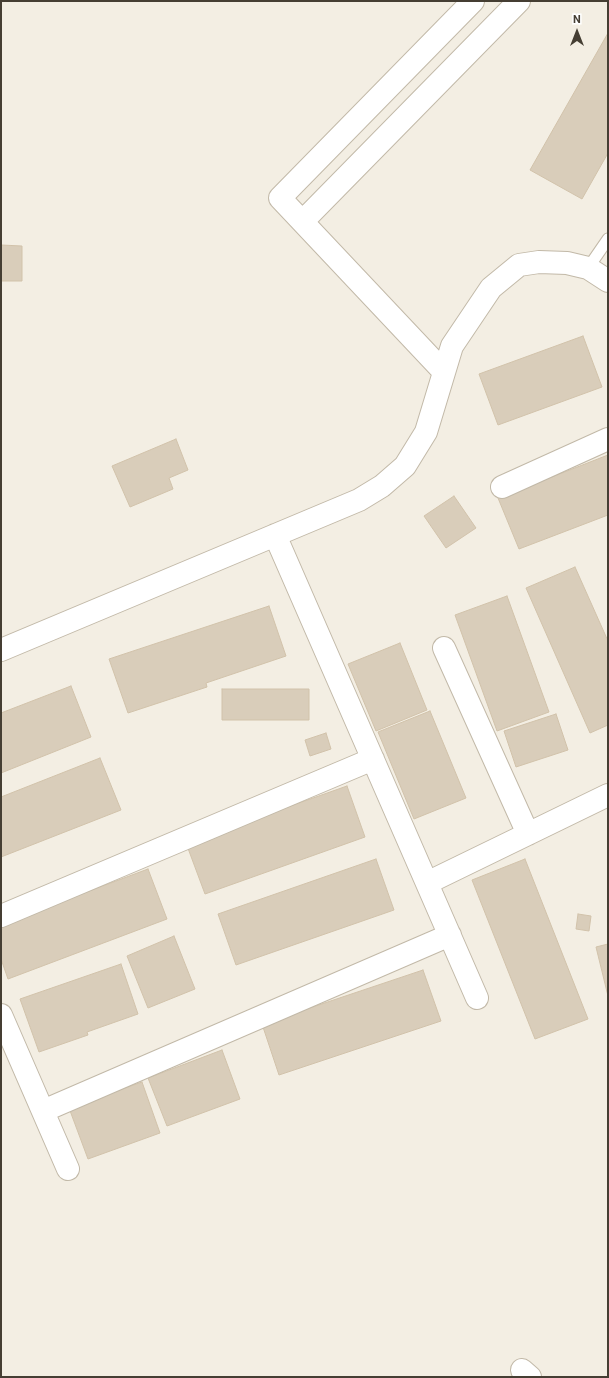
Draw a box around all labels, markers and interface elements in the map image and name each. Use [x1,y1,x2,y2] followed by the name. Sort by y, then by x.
[557,12,597,52] north arrow
[573,13,581,26] text: N

